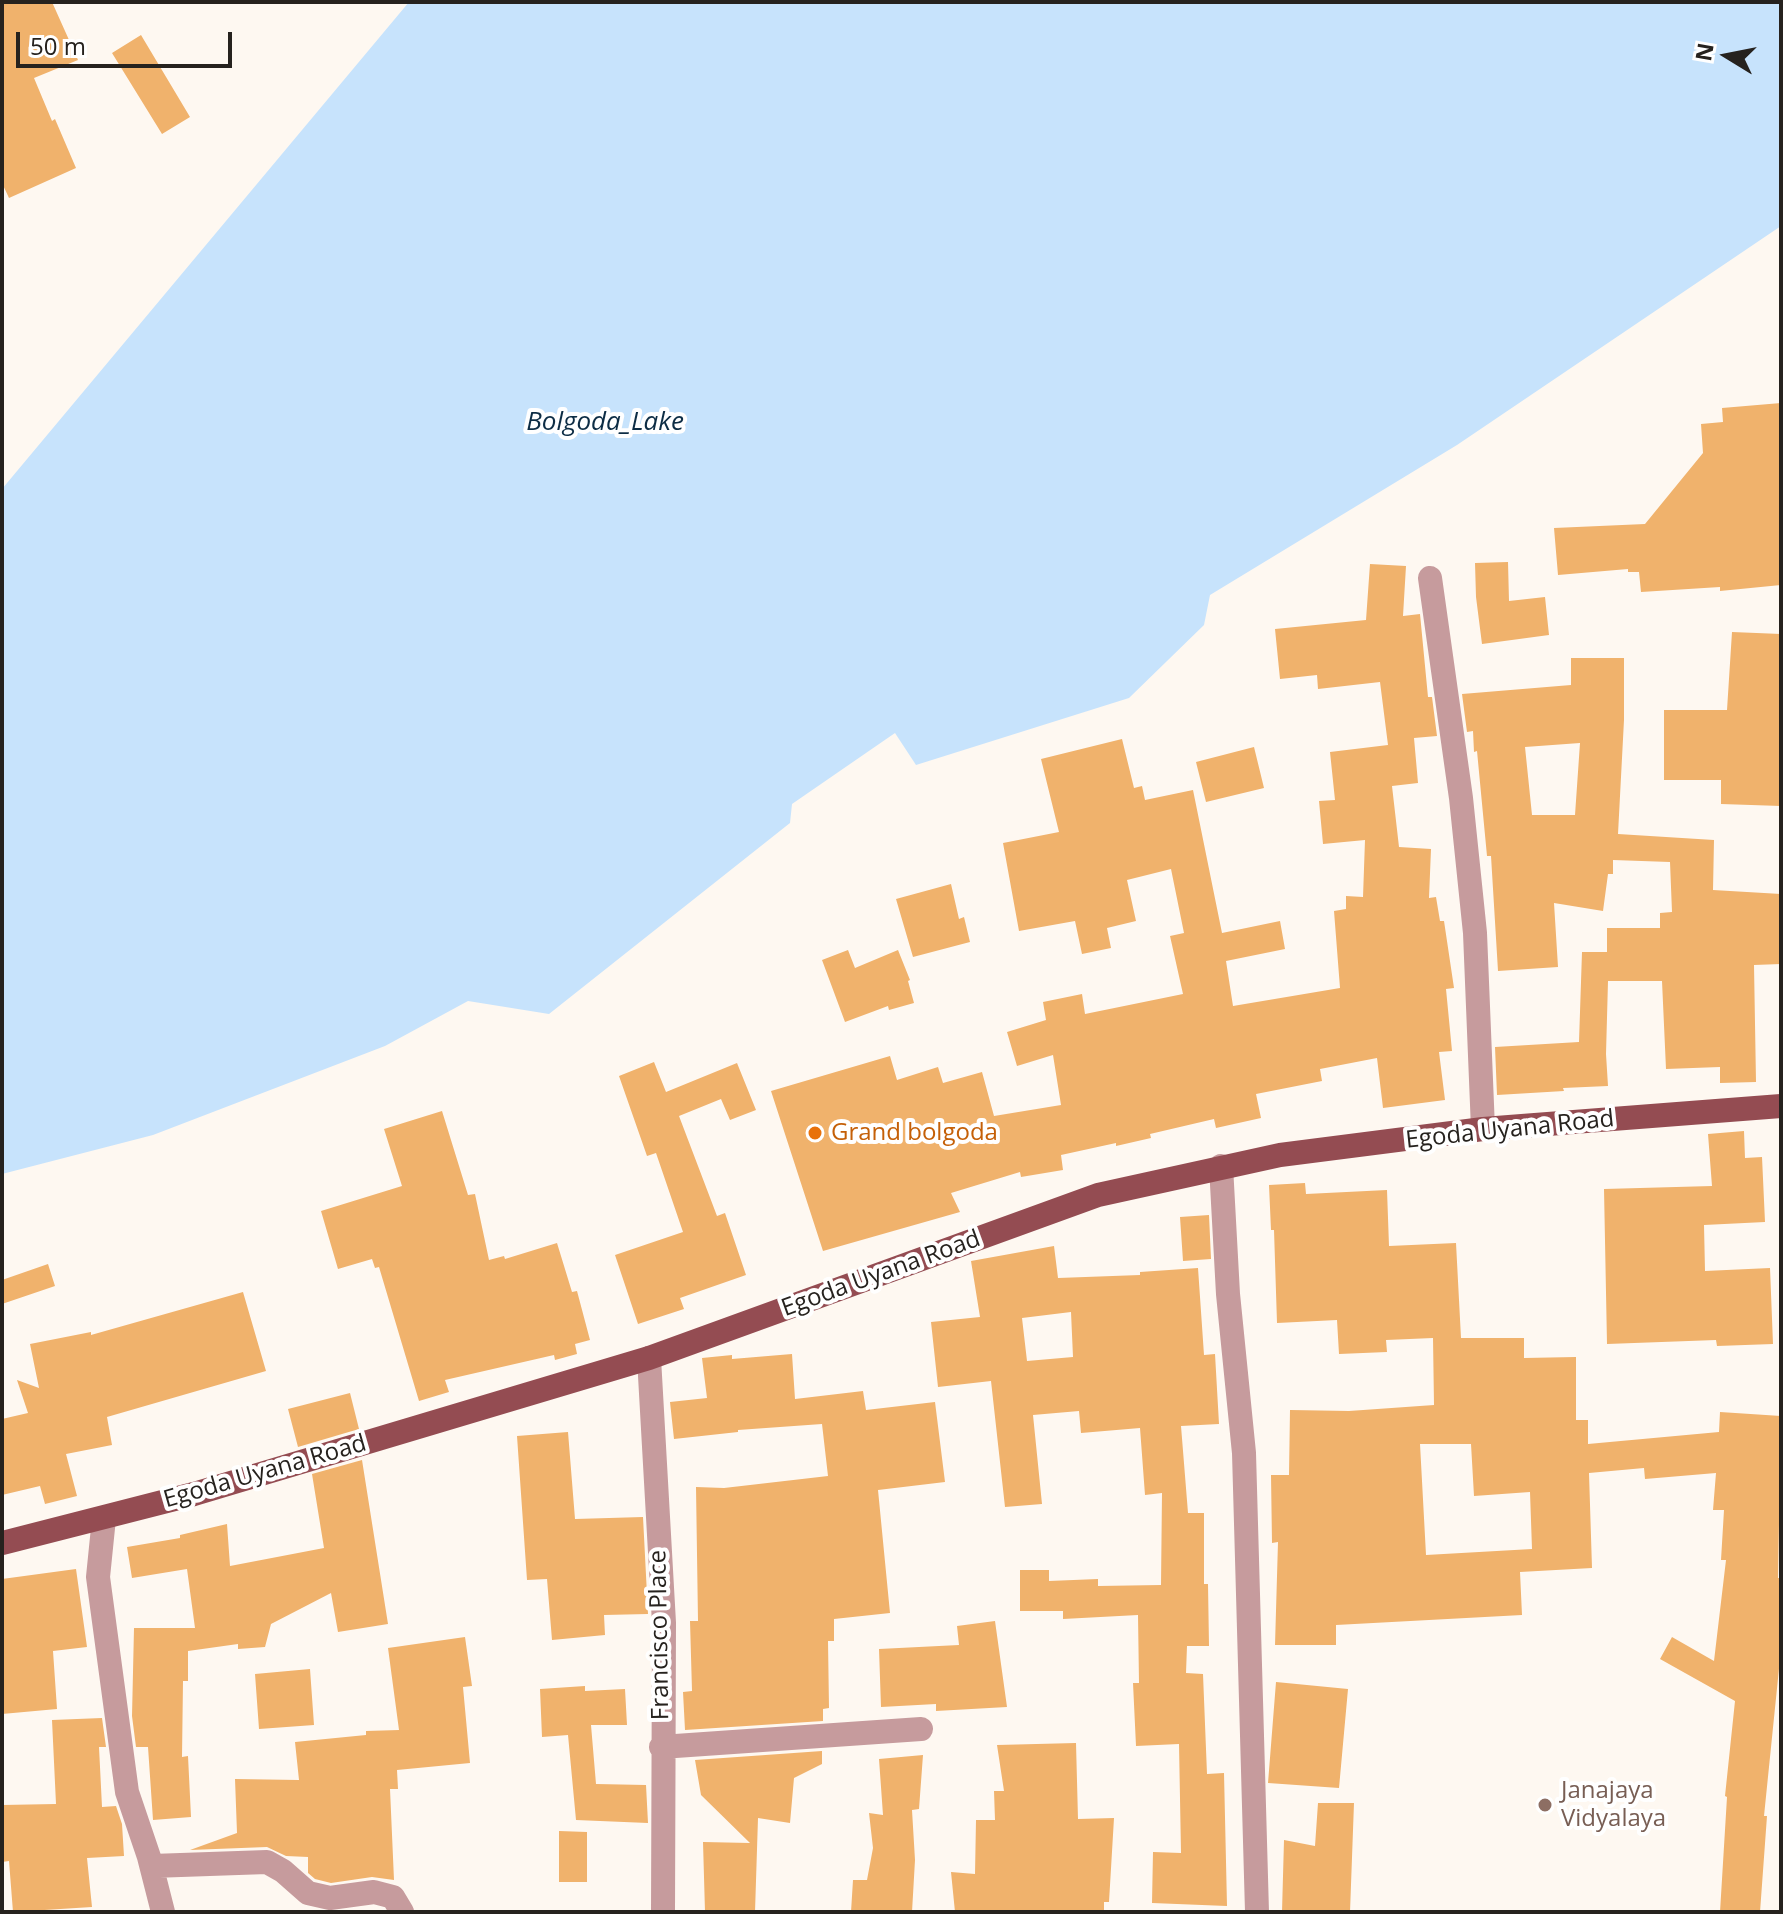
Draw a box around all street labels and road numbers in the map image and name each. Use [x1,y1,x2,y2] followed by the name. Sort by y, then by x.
[1404,1105,1616,1155] street label: Egoda Uyana Road
[778,1225,984,1323] street label: Egoda Uyana Road
[160,1429,370,1515] street label: Egoda Uyana Road
[644,1550,676,1720] street label: Francisco Place

